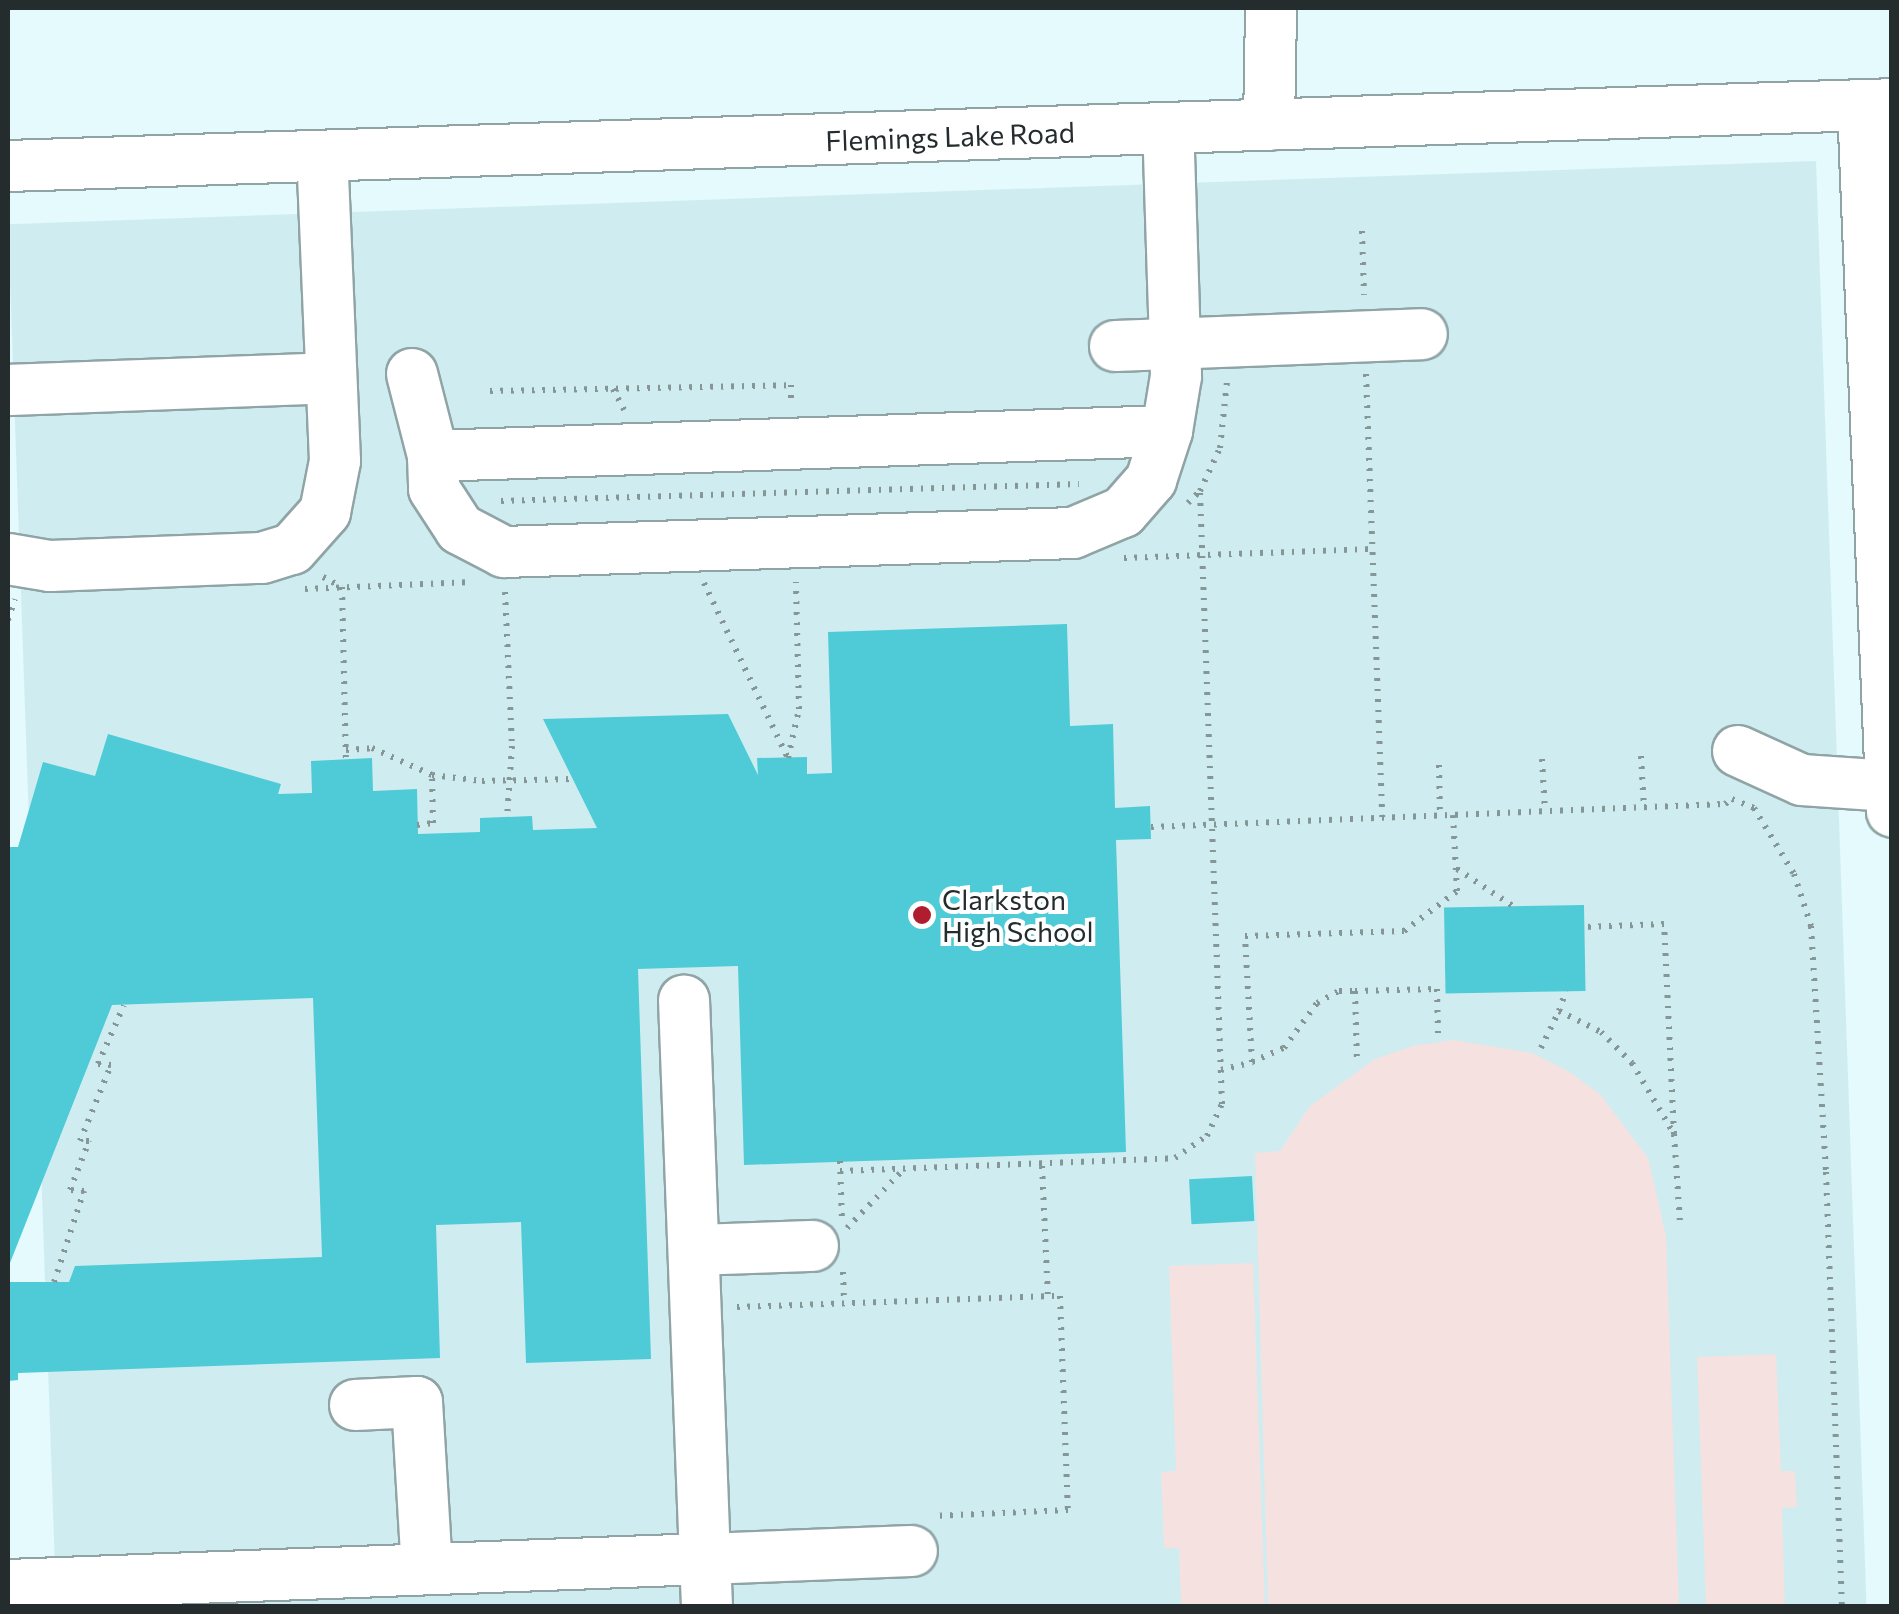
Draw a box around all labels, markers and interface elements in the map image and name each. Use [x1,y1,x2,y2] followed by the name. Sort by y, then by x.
[825,115,1075,157] street label: Flemings Lake Road
[942,882,1094,948] place label: Clarkston High School
[911,904,933,926] marker: Clarkston High School

